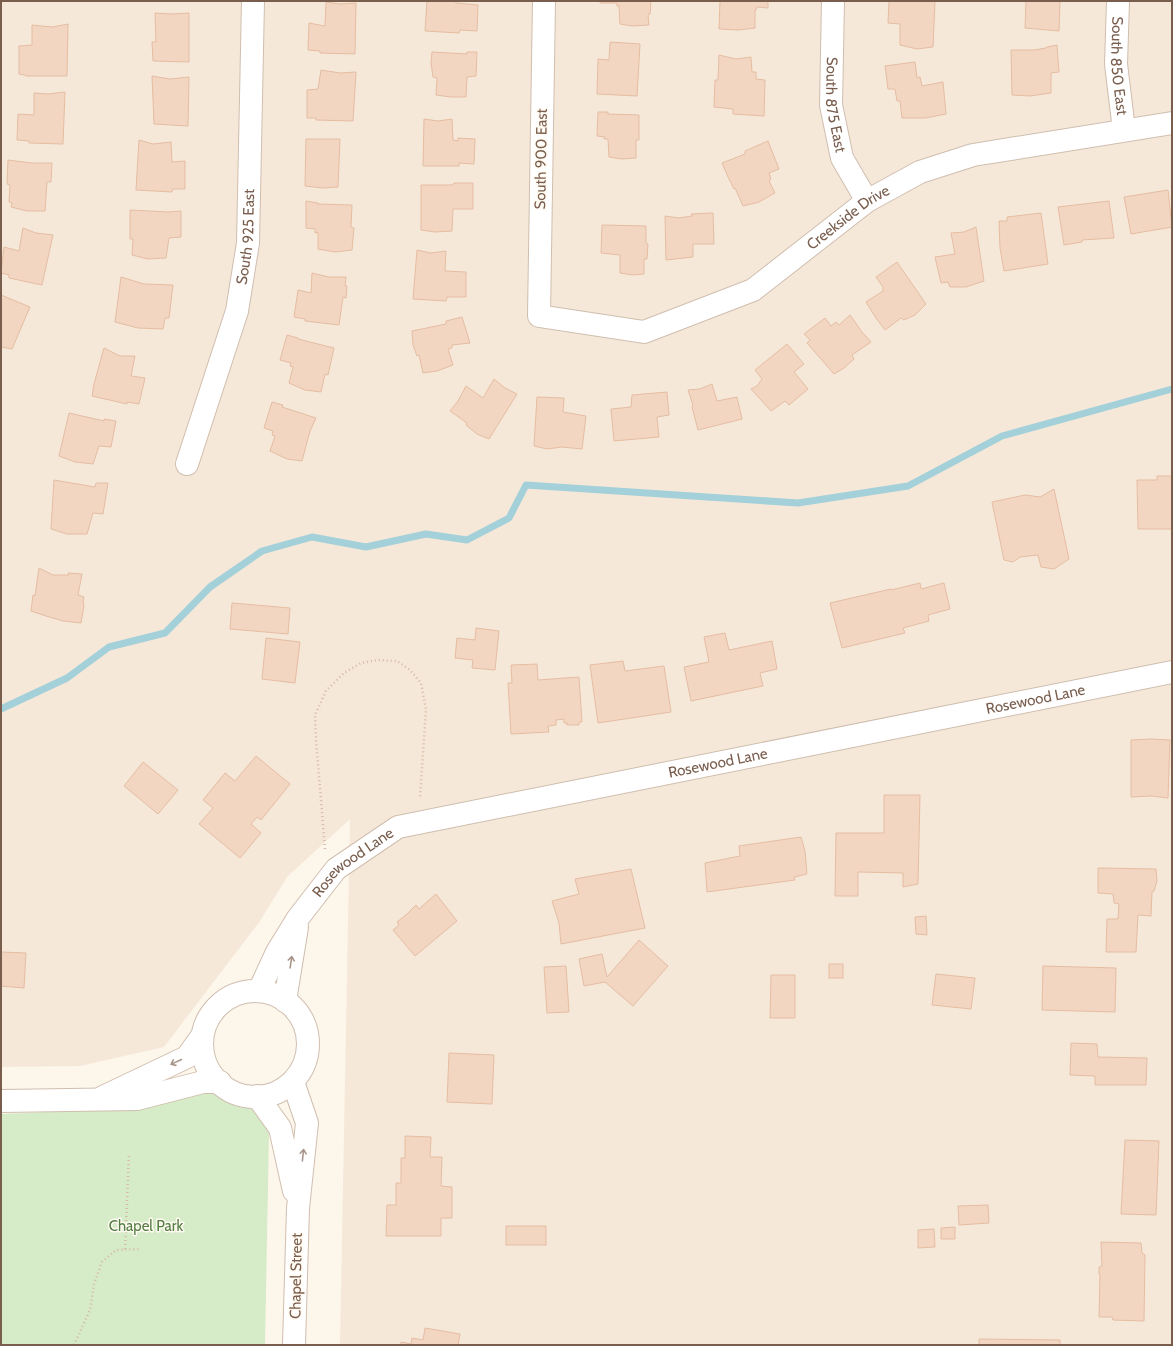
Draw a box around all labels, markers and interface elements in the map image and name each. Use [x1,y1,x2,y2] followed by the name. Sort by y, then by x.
[1107,16,1131,116] street label: South 850 East
[822,57,850,154] street label: South 875 East
[531,108,551,210] street label: South 900 East
[803,181,893,254] street label: Creekside Drive
[232,189,258,286] street label: South 925 East
[984,681,1087,718] street label: Rosewood Lane
[667,744,769,782] street label: Rosewood Lane
[308,824,397,901] street label: Rosewood Lane
[287,956,295,969] one-way arrow
[170,1059,182,1066] one-way arrow
[300,1149,307,1162] one-way arrow
[109,1217,184,1235] park label: Chapel Park
[286,1233,306,1319] street label: Chapel Street

